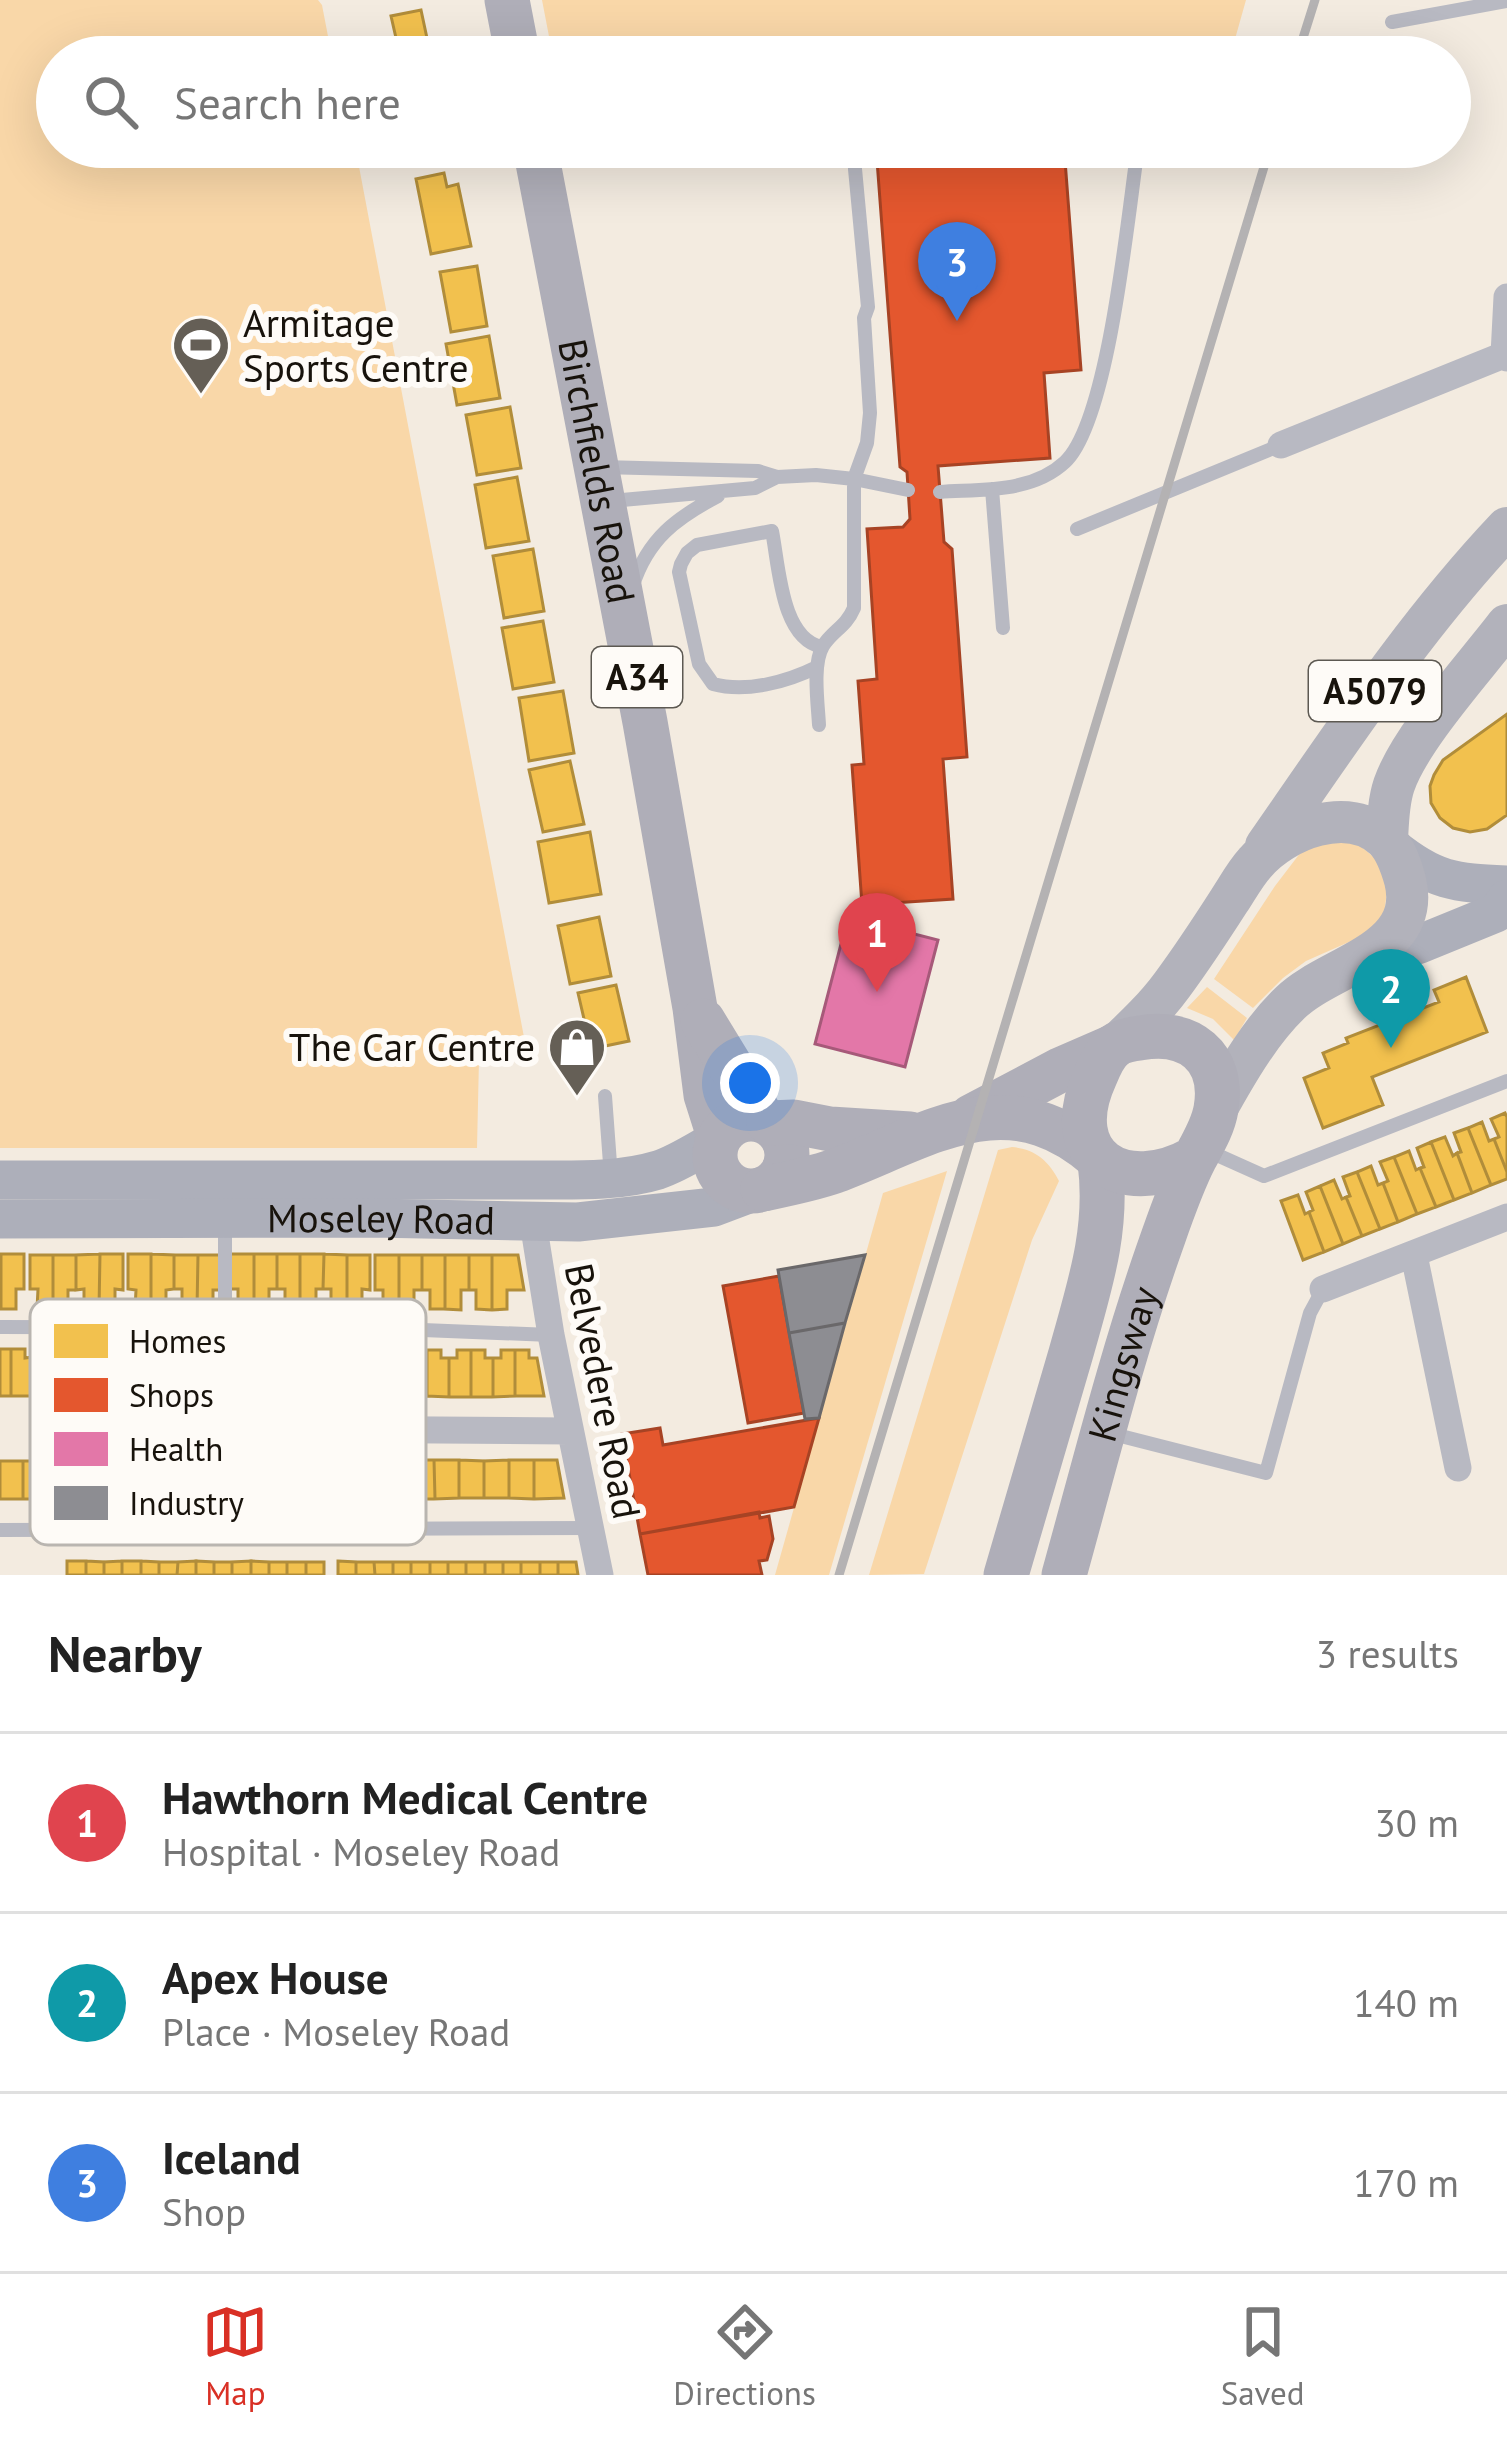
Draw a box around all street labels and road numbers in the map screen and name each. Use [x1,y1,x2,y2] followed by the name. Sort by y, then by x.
[547,335,648,607] street label: Birchfields Road
[592,647,682,707] road number: A34
[1309,661,1441,721] road number: A5079
[267,1192,496,1245] street label: Moseley Road
[554,1259,653,1523] street label: Belvedere Road
[1076,1280,1170,1447] street label: Kingsway

